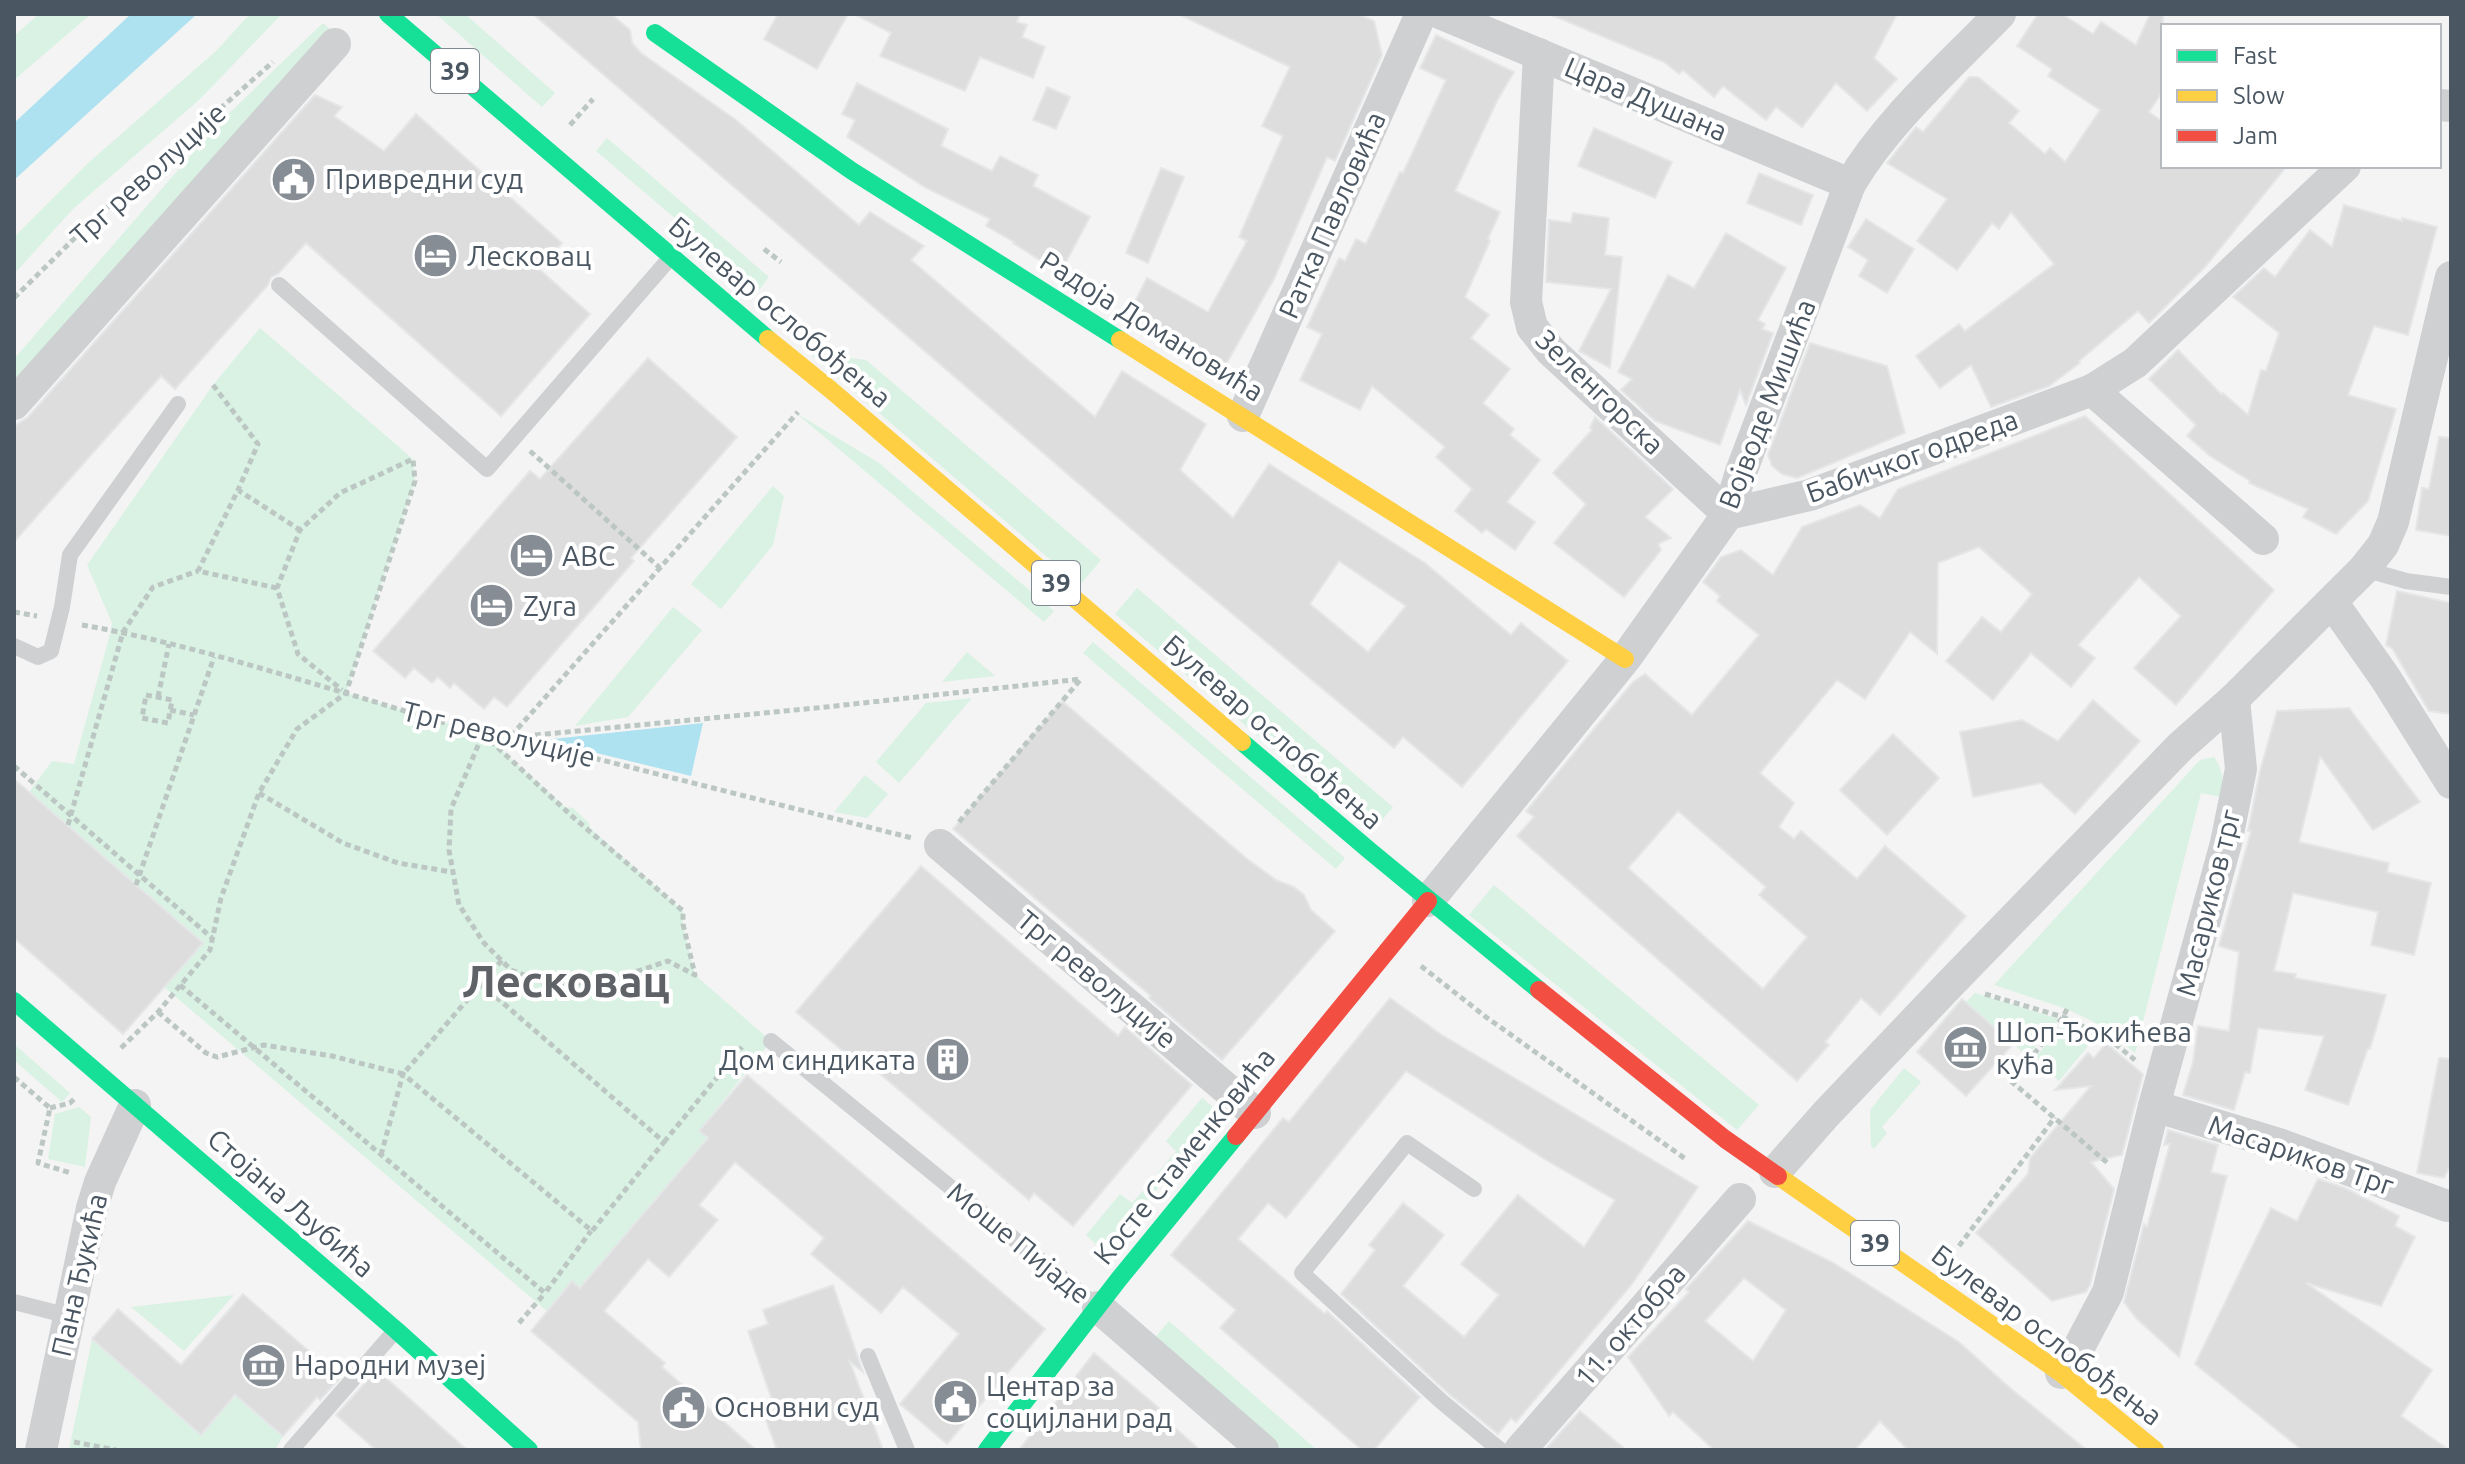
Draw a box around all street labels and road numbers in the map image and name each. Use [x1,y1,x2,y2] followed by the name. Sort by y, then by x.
[431,49,479,93] road number: 39
[1561,50,1732,147] street label: Цара Душана
[64,96,231,251] street label: Трг револуције
[1272,107,1391,323] street label: Ратка Павловића
[663,210,897,413] street label: Булевар ослобођења
[1035,244,1269,407] street label: Радоја Домановића
[1712,295,1821,513] street label: Војводе Мишића
[1530,323,1671,460] street label: Зеленгорска
[1802,403,2022,508] street label: Бабичког одреда
[1032,561,1080,605] road number: 39
[1158,628,1389,835] street label: Булевар ослобођења
[400,695,599,772] street label: Трг револуције
[2169,806,2246,999] street label: Масариков трг
[1012,903,1183,1054] street label: Трг револуције
[1087,1041,1280,1270] street label: Косте Стаменковића
[2205,1108,2398,1201] street label: Масариков Трг
[202,1122,381,1283] street label: Стојана Љубића
[942,1176,1097,1309] street label: Моше Пијаде
[45,1190,112,1359] street label: Пана Ђукића
[1851,1221,1899,1265] road number: 39
[1926,1238,2168,1431] street label: Булевар ослобођења
[1568,1257,1691,1392] street label: 11. октобра

